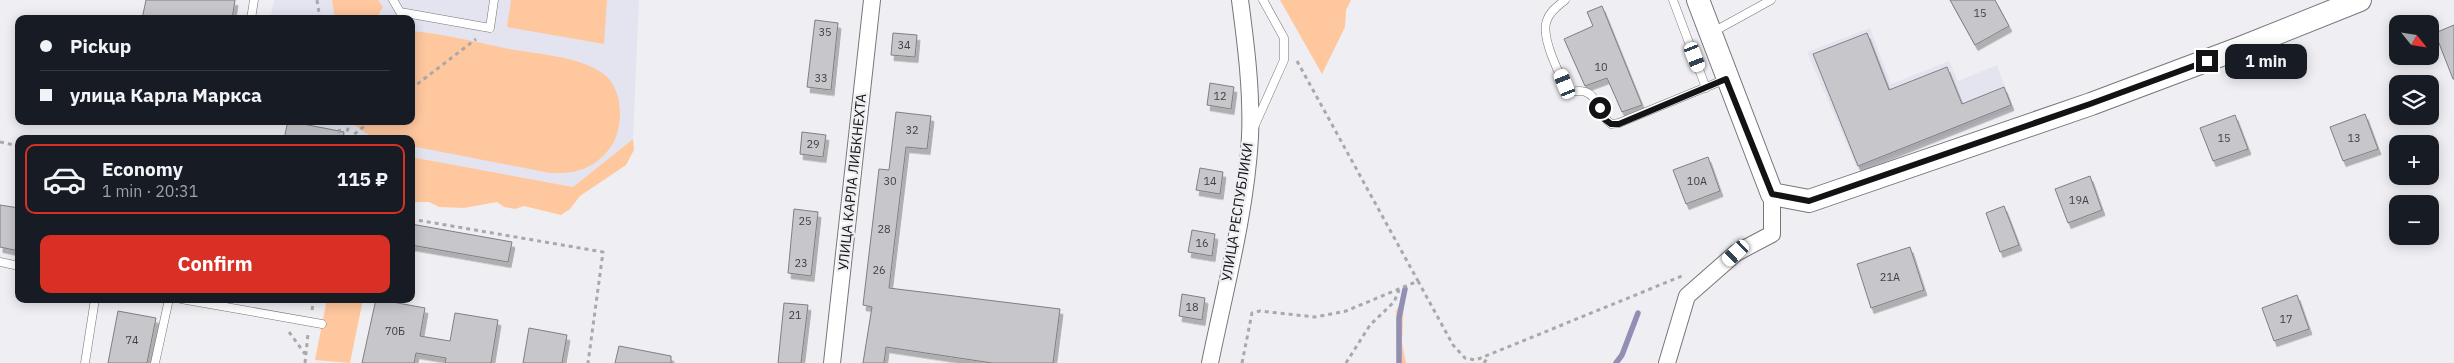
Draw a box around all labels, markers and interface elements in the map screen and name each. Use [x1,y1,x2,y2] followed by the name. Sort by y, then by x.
[1973,6,1987,20] house number: 15
[2389,15,2439,65] north arrow
[2389,15,2439,245] map controls
[818,25,832,39] house number: 35
[70,34,131,58] text: Pickup
[897,38,911,52] house number: 34
[1682,40,1707,74] car
[2224,44,2307,78] callout: 1 min
[2196,50,2218,72] route end
[2245,51,2287,71] text: 1 min
[1594,60,1608,74] house number: 10
[1552,67,1577,101] car
[814,71,828,85] house number: 33
[2389,75,2439,125] button: layers
[70,83,262,107] text: улица Карла Маркса
[1213,89,1227,103] house number: 12
[834,93,870,271] street label: УЛИЦА КАРЛА ЛИБКНЕХТА
[1589,97,1611,119] route start
[905,123,919,137] house number: 32
[2217,131,2231,145] house number: 15
[2347,131,2361,145] house number: 13
[2389,135,2439,185] button: +
[806,137,820,151] house number: 29
[1217,141,1257,283] street label: УЛИЦА РЕСПУБЛИКИ
[42,157,87,202] icon: car
[102,157,183,181] text: Economy
[337,167,388,191] text: 115 ₽
[883,174,897,188] house number: 30
[1203,174,1217,188] house number: 14
[1687,174,1707,188] house number: 10А
[102,181,198,201] text: 1 min · 20:31
[2069,193,2089,207] house number: 19А
[2389,195,2439,245] button: −
[798,214,812,228] house number: 25
[877,222,891,236] house number: 28
[40,235,390,293] button: Confirm
[1195,236,1209,250] house number: 16
[1719,237,1752,269] car
[794,256,808,270] house number: 23
[872,263,886,277] house number: 26
[1880,270,1900,284] house number: 21А
[1185,300,1199,314] house number: 18
[788,308,802,322] house number: 21
[2279,312,2293,326] house number: 17
[385,324,405,338] house number: 70Б
[125,333,139,347] house number: 74

